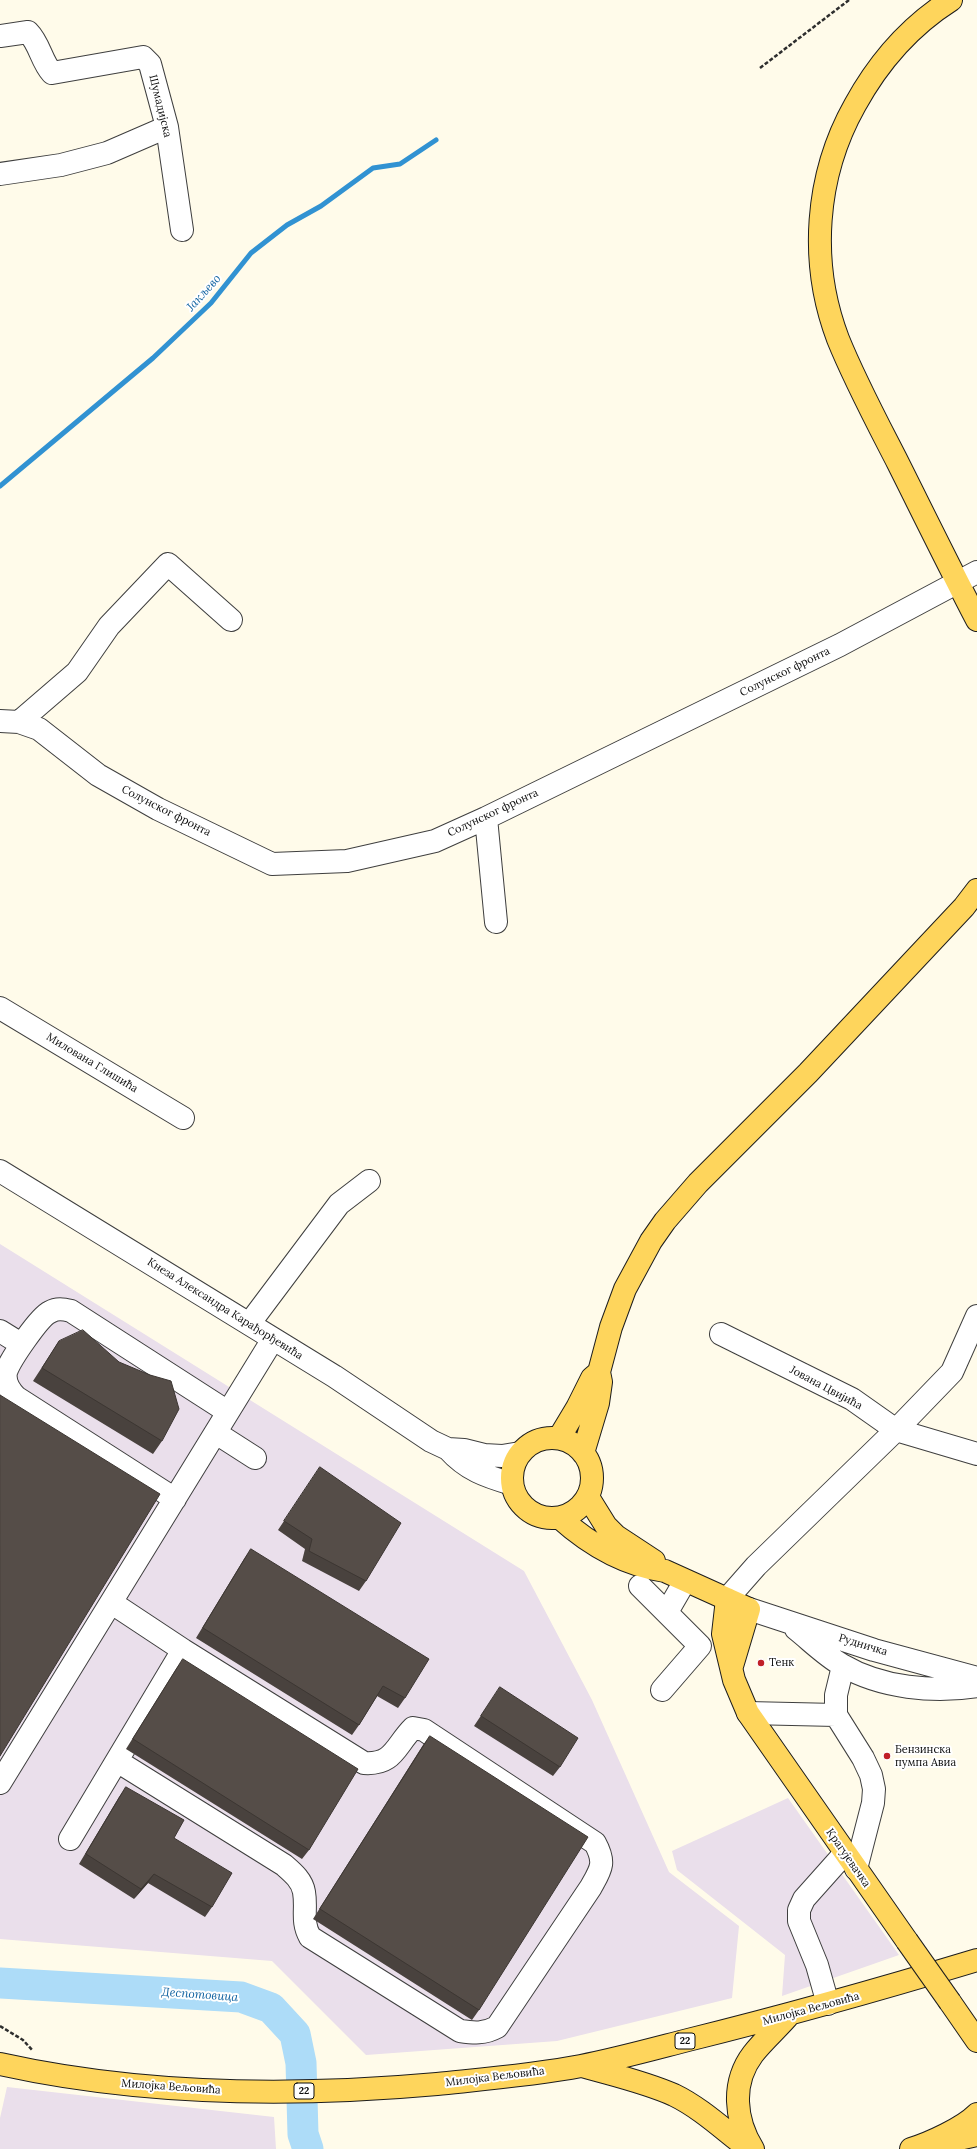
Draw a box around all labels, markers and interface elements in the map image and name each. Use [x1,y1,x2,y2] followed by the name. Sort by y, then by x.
[146,73,174,139] street label: Шумадијска
[184,272,224,314] water label: Јакљево
[738,644,832,700] street label: Солунског фронта
[119,783,213,839] street label: Солунског фронта
[446,786,540,840] street label: Солунског фронта
[44,1030,140,1096] street label: Милована Глишића
[145,1255,305,1363] street label: Кнеза Александра Карађорђевића
[787,1363,865,1413] street label: Јована Цвијића
[837,1631,889,1659] street label: Рудничка
[769,1656,794,1670] place label: Тенк
[756,1658,766,1668] marker: Тенк
[895,1743,956,1769] place label: Бензинска пумпа Авиа
[882,1751,892,1761] marker: Бензинска пумпа Авиа
[823,1826,873,1890] street label: Крагујевачка
[161,1985,239,2005] water label: Деспотовица
[761,1990,861,2028] street label: Милојка Вељовића
[675,2033,695,2049] road number: 22
[445,2064,545,2090] street label: Милојка Вељовића
[121,2077,221,2097] street label: Милојка Вељовића
[294,2083,314,2099] road number: 22

